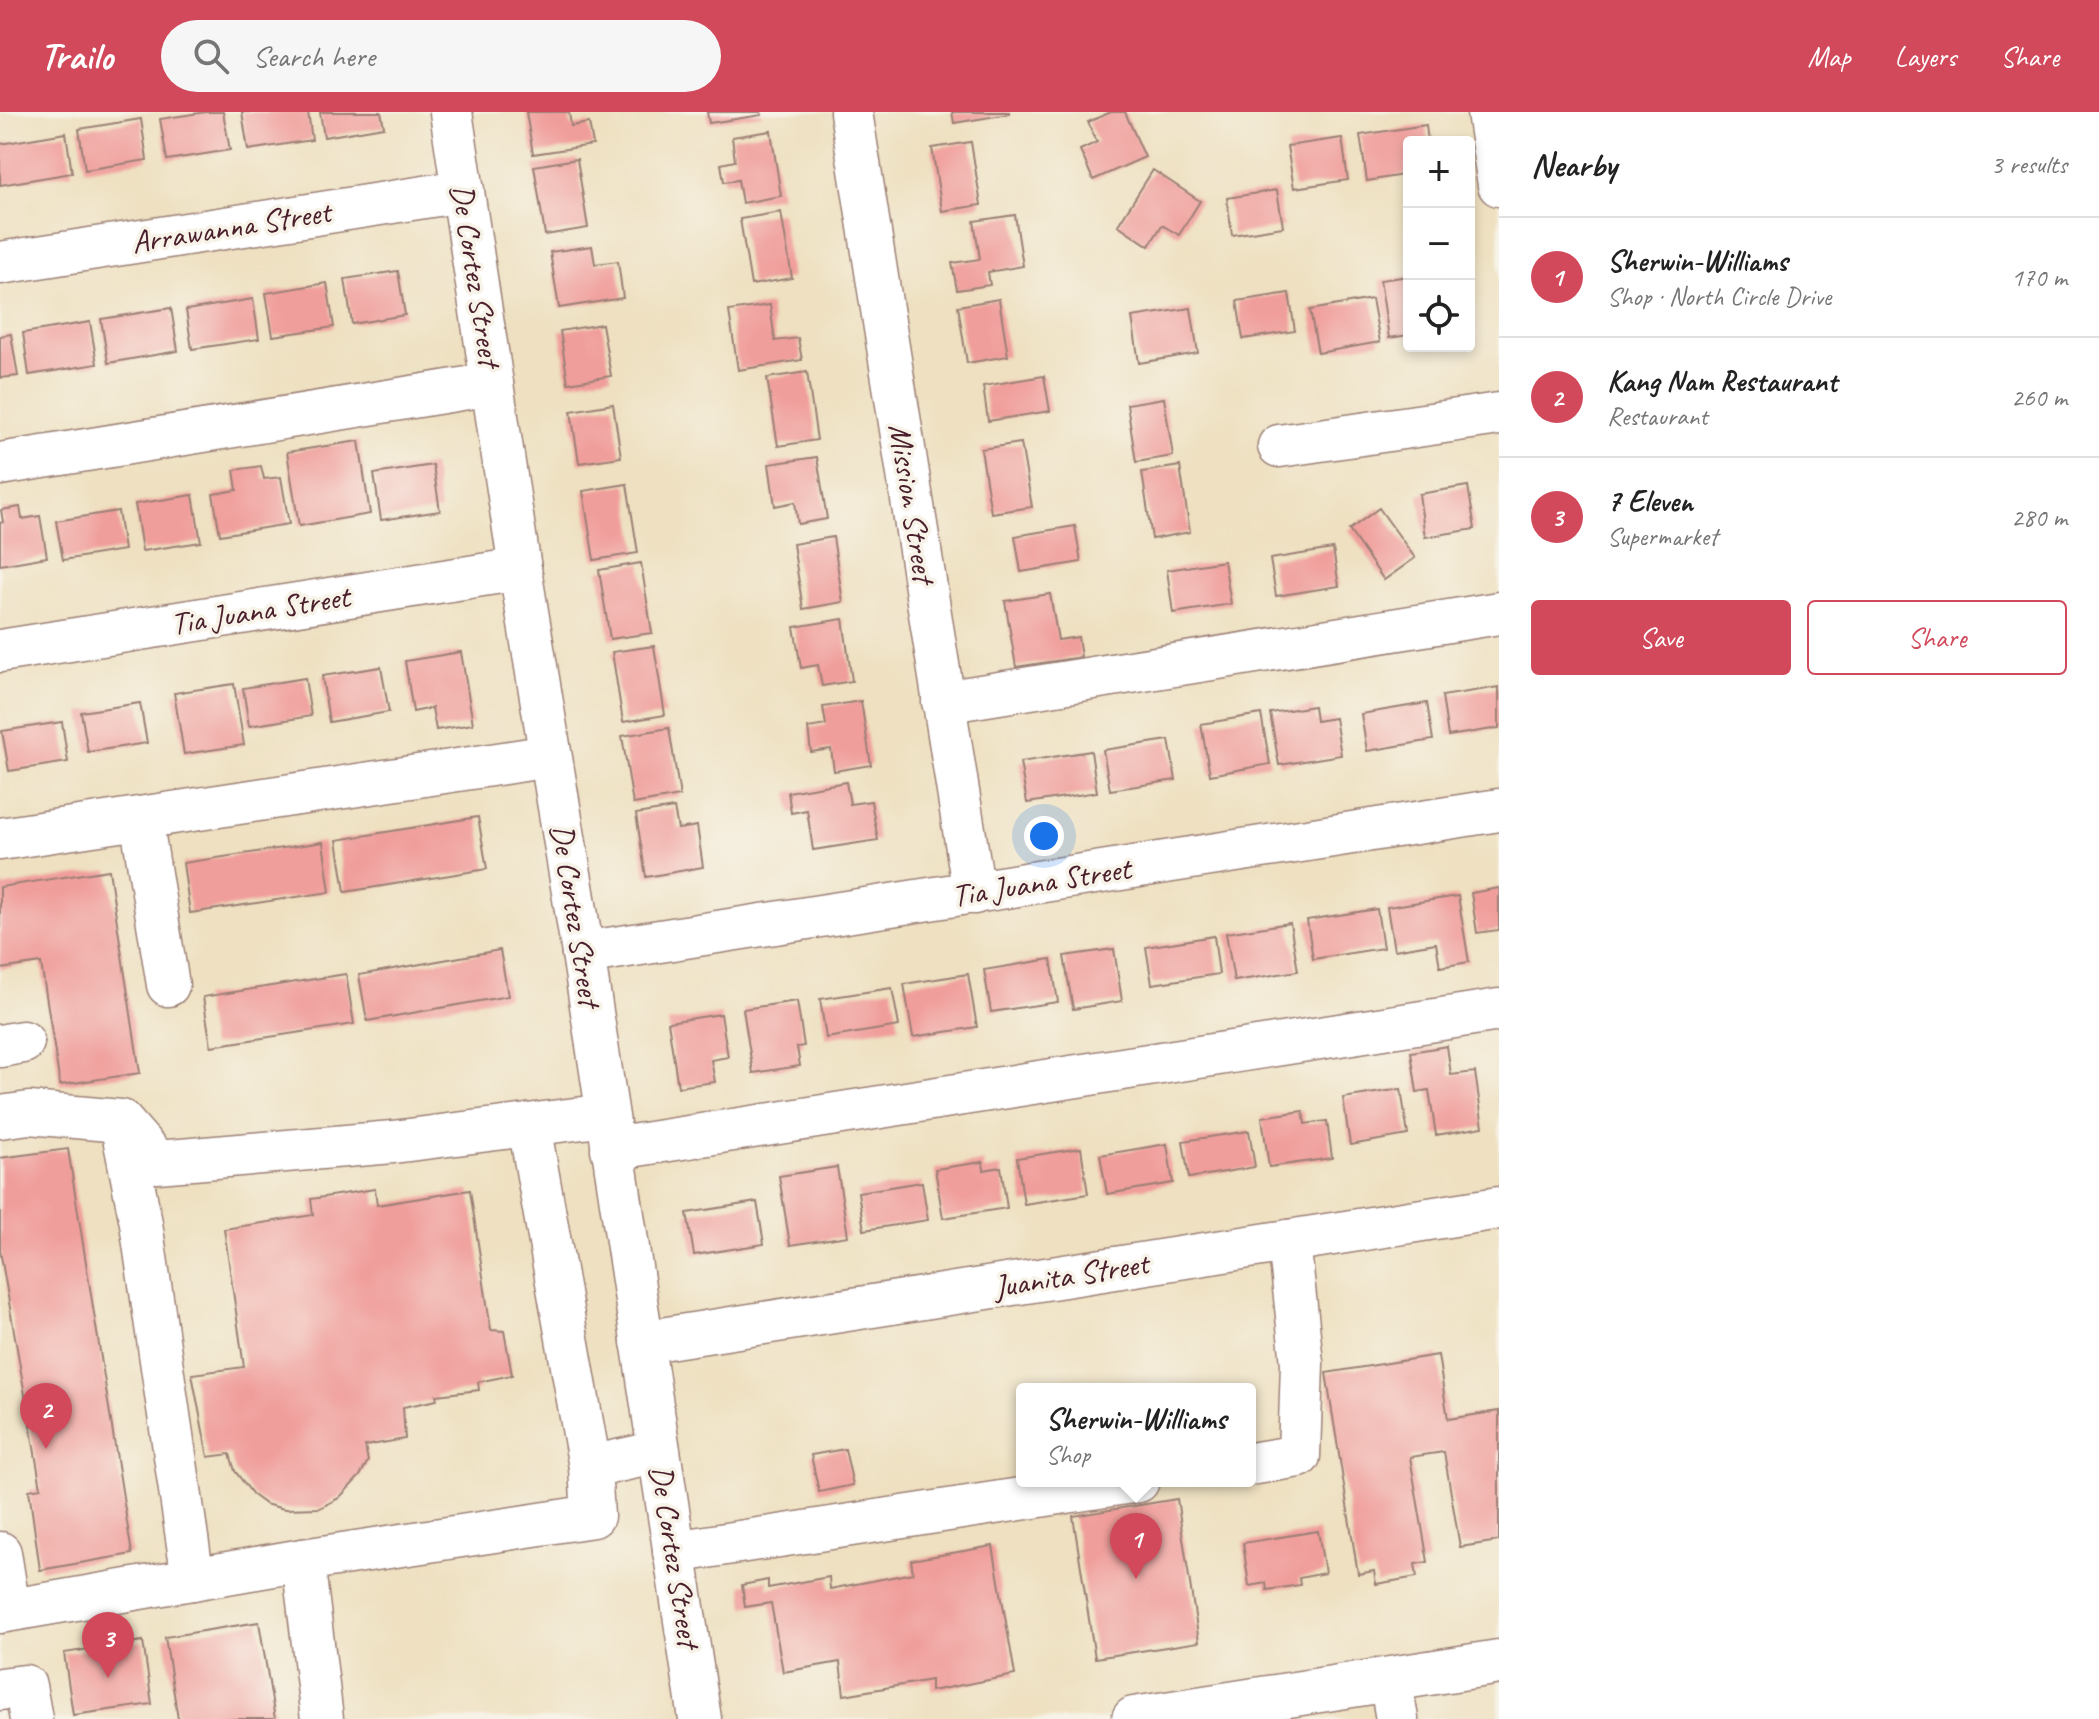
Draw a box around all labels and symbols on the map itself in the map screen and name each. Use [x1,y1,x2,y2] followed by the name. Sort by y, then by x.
[441,181,511,373] street label: De Cortez Street
[129,191,337,263] street label: Arrawanna Street
[879,421,945,590] street label: Mission Street
[168,575,356,644] street label: Tia Juana Street
[1024,816,1064,856] your location
[541,821,611,1013] street label: De Cortez Street
[949,847,1137,916] street label: Tia Juana Street
[989,1242,1154,1308] street label: Juanita Street
[20,1383,72,1449] pin: 2
[640,1462,710,1654] street label: De Cortez Street
[1110,1513,1162,1579] pin: 1
[82,1612,134,1678] pin: 3

